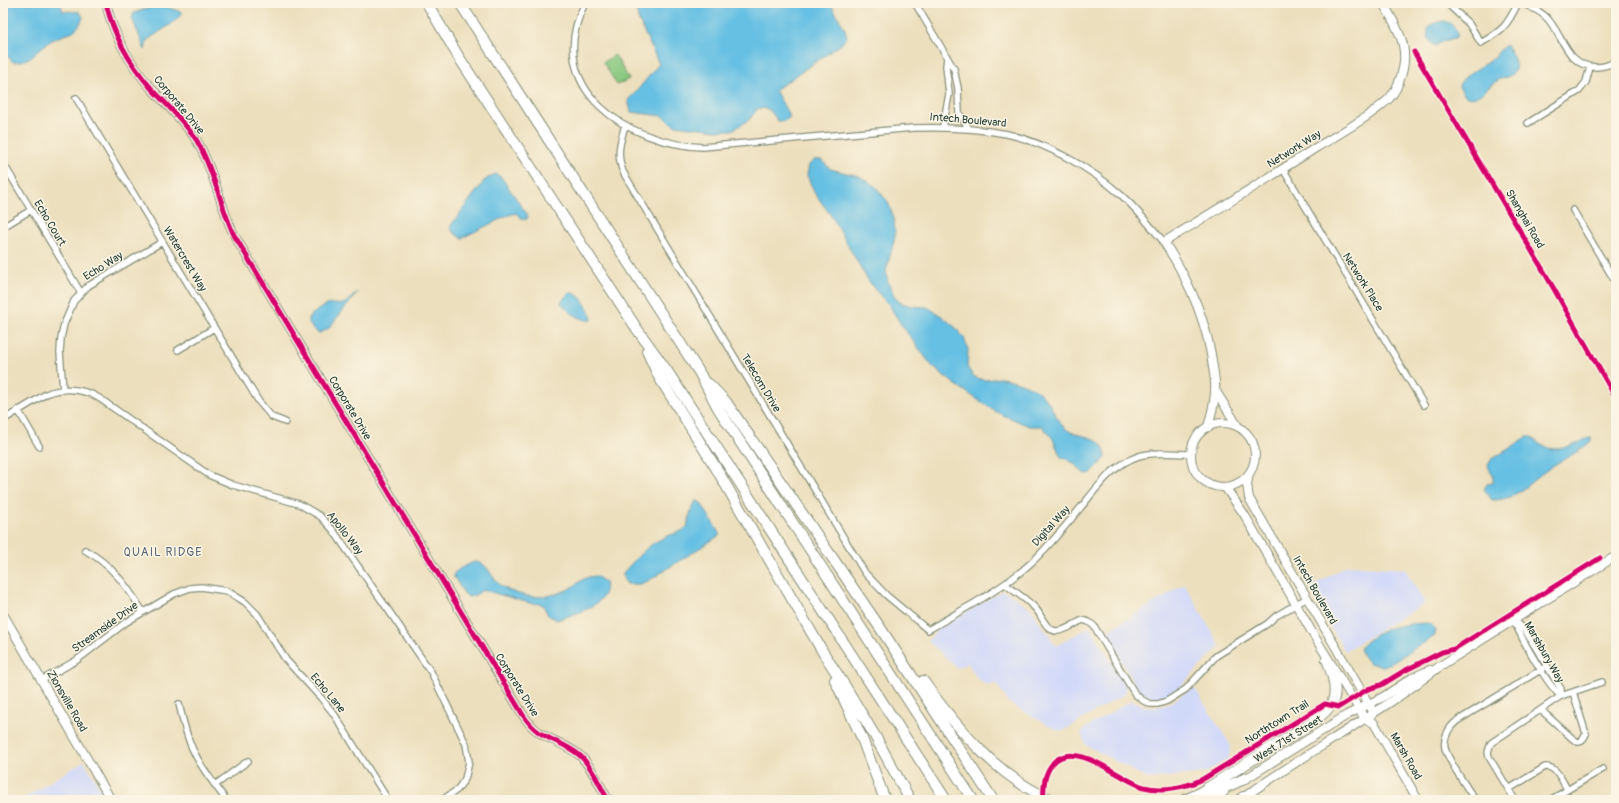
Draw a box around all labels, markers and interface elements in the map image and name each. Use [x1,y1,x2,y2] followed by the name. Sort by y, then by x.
[151,73,208,137] street label: Corporate Drive
[929,110,1007,130] street label: Intech Boulevard
[1265,127,1323,171] street label: Network Way
[1503,187,1547,251] street label: Shanghai Road
[31,198,69,249] street label: Echo Court
[160,224,210,294] street label: Watercrest Way
[81,249,125,283] street label: Echo Way
[1340,250,1386,314] street label: Network Place
[739,351,784,415] street label: Telecom Drive
[326,374,374,443] street label: Corporate Drive
[1029,503,1073,549] street label: Digital Way
[324,509,366,557] street label: Apollo Way
[124,545,202,560] district label: QUAIL RIDGE
[1290,553,1340,627] street label: Intech Boulevard
[69,598,141,655] street label: Streamside Drive
[1521,619,1567,685] street label: Marshbury Way
[492,651,542,720] street label: Corporate Drive
[44,668,90,734] street label: Zionsville Road
[308,671,349,716] street label: Echo Lane
[1243,697,1311,747] street label: Northtown Trail
[1251,712,1325,765] street label: West 71st Street
[1387,730,1425,782] street label: Marsh Road

